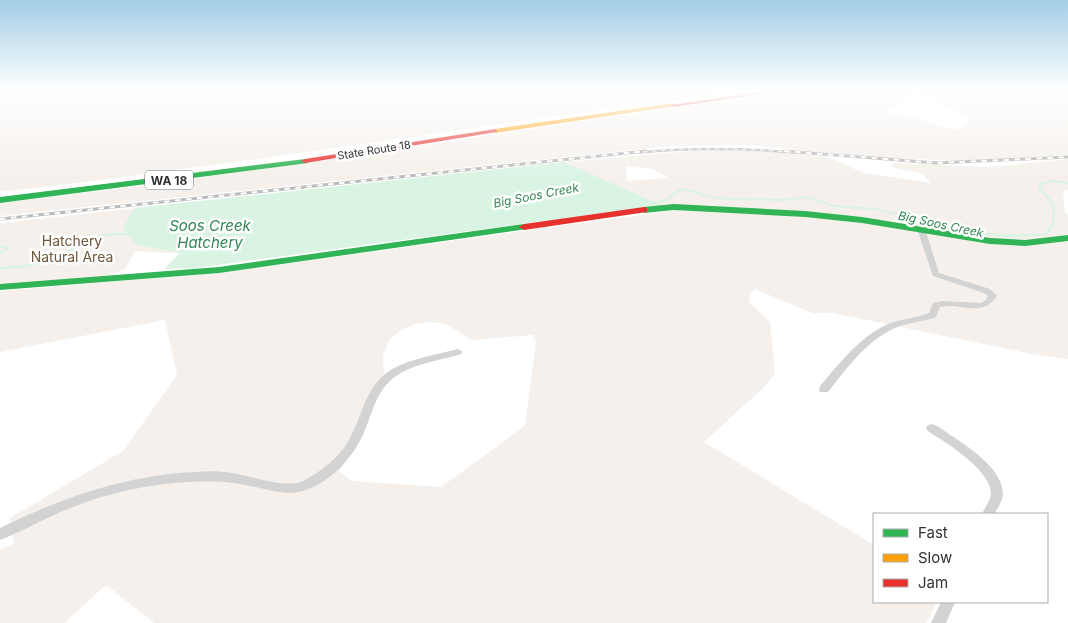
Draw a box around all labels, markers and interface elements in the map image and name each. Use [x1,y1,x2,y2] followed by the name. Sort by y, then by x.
[336,137,412,163] street label: State Route 18
[145,170,193,190] road number: WA 18
[492,179,580,211] water label: Big Soos Creek
[897,208,985,240] water label: Big Soos Creek
[169,216,252,252] water label: Soos Creek Hatchery
[31,232,113,265] park label: Hatchery Natural Area
[873,513,1048,603] legend
[918,523,948,542] text: Fast
[918,548,952,567] text: Slow
[918,573,948,592] text: Jam

